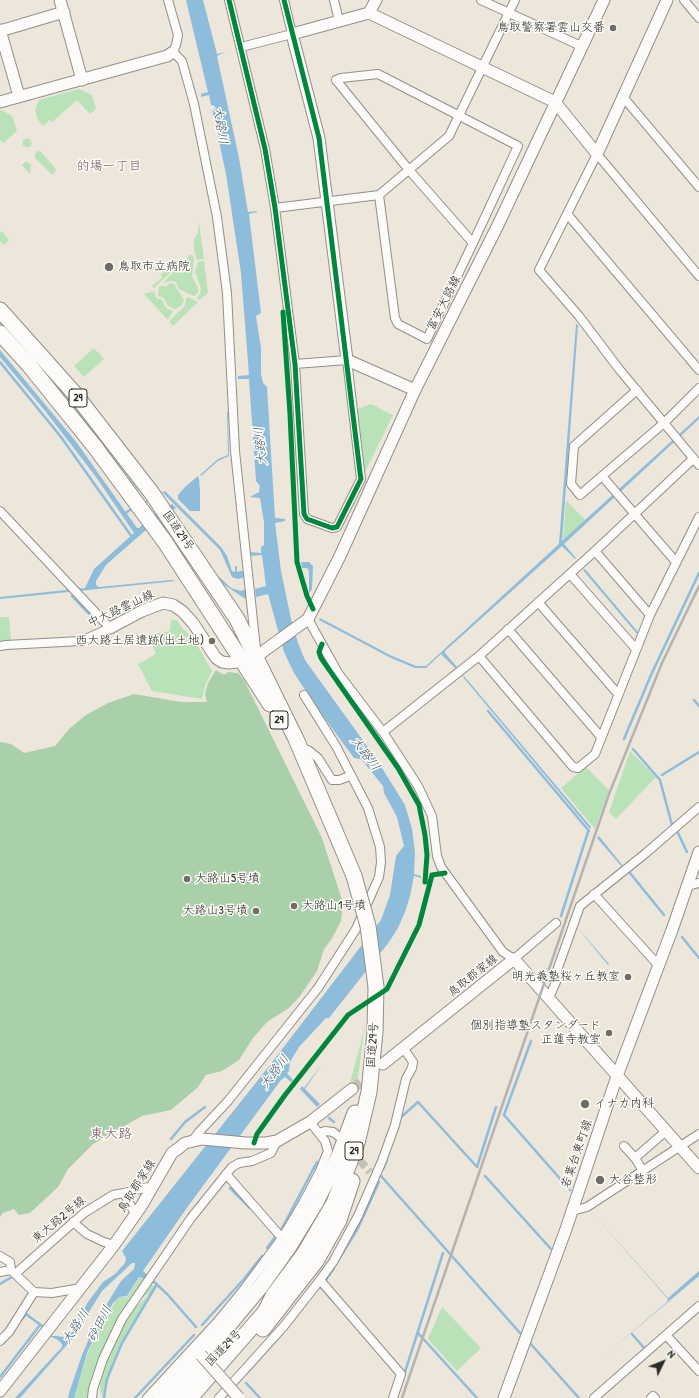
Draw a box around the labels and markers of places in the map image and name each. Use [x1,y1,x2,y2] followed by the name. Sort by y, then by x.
[497,21,605,35] place label: 鳥取警察署雲山交番
[608,23,618,33] marker: 鳥取警察署雲山交番
[118,260,190,274] place label: 鳥取市立病院
[103,261,115,273] marker: 鳥取市立病院
[76,634,204,648] place label: 西大路土居遺跡(出土地)
[207,636,217,646] marker: 西大路土居遺跡(出土地)
[195,872,260,886] place label: 大路山5号墳
[182,874,192,884] marker: 大路山5号墳
[302,899,366,913] place label: 大路山1号墳
[289,901,299,911] marker: 大路山1号墳
[183,904,248,918] place label: 大路山3号墳
[251,906,261,916] marker: 大路山3号墳
[512,970,620,984] place label: 明光義塾桜ヶ丘教室
[623,972,633,982] marker: 明光義塾桜ヶ丘教室
[470,1019,601,1047] place label: 個別指導塾スタンダード 正蓮寺教室
[604,1028,614,1038] marker: 個別指導塾スタンダード 正蓮寺教室
[594,1097,654,1111] place label: イナカ内科
[579,1098,591,1110] marker: イナカ内科
[609,1173,657,1187] place label: 大谷整形
[594,1174,606,1186] marker: 大谷整形

